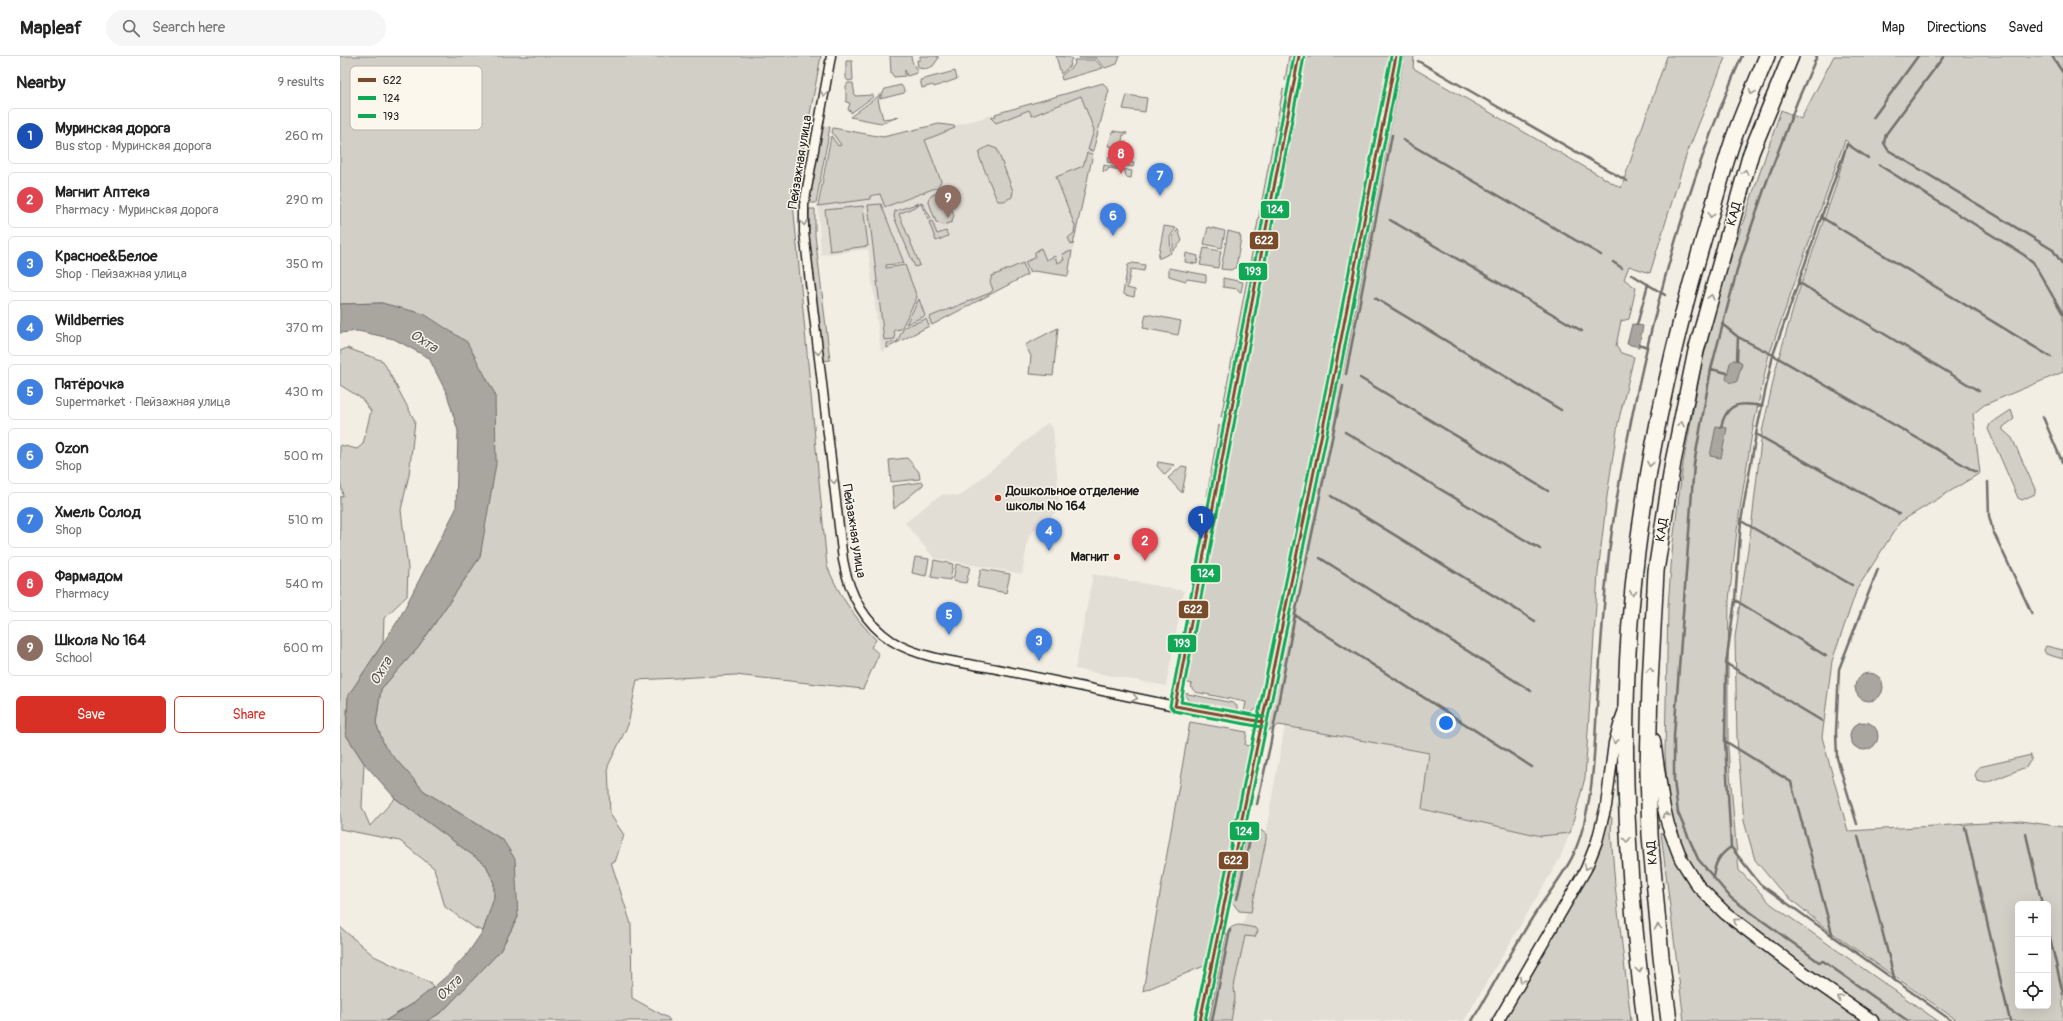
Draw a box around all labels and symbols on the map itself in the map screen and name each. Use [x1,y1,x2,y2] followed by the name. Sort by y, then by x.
[350,66,482,130] legend
[383,74,402,87] text: 622
[1749,89,1757,96] one-way arrow
[820,91,829,97] one-way arrow
[383,92,400,105] text: 124
[383,110,399,123] text: 193
[785,114,815,210] street label: Пейзажная улица
[1108,141,1134,174] pin: 8
[1147,163,1173,196] pin: 7
[1740,169,1749,176] one-way arrow
[935,185,961,218] pin: 9
[1260,200,1290,219] line badge: 124
[1723,200,1745,228] street label: КАД
[1100,203,1126,236] pin: 6
[1267,203,1284,216] text: 124
[1707,212,1716,219] one-way arrow
[800,220,808,226] one-way arrow
[1249,231,1279,250] line badge: 622
[1255,234,1273,247] text: 622
[1238,262,1268,281] line badge: 193
[1245,265,1261,278] text: 193
[1706,294,1714,300] one-way arrow
[407,326,442,357] water label: Охта
[813,349,822,355] one-way arrow
[1677,421,1685,427] one-way arrow
[1646,461,1655,467] one-way arrow
[829,478,838,484] one-way arrow
[839,483,869,579] street label: Пейзажная улица
[1005,483,1139,514] place label: Дошкольное отделение школы № 164
[993,493,1003,503] marker: Дошкольное отделение школы № 164
[1188,506,1214,539] pin: 1
[1652,517,1672,543] street label: КАД
[1036,518,1062,551] pin: 4
[1132,528,1158,561] pin: 2
[1070,549,1109,565] place label: Магнит
[1112,552,1122,562] marker: Магнит
[1190,564,1221,583] line badge: 124
[1198,567,1215,580] text: 124
[1628,590,1637,596] one-way arrow
[1178,600,1209,619] line badge: 622
[936,602,962,635] pin: 5
[1184,603,1202,616] text: 622
[1026,628,1052,661] pin: 3
[1167,634,1197,653] line badge: 193
[1174,637,1190,650] text: 193
[366,653,397,688] water label: Охта
[1646,667,1655,673] one-way arrow
[1132,694,1139,702] one-way arrow
[1436,713,1456,733] your location
[1611,737,1619,744] one-way arrow
[1662,812,1670,818] one-way arrow
[1229,821,1260,841] line badge: 124
[1236,825,1253,838] text: 124
[1623,837,1632,843] one-way arrow
[1643,840,1661,866] street label: КАД
[1218,851,1249,870] line badge: 622
[1224,854,1242,867] text: 622
[1584,862,1592,870] one-way arrow
[1733,919,1740,926] one-way arrow
[1654,924,1663,930] one-way arrow
[1634,967,1643,973] one-way arrow
[433,971,466,1004] water label: Охта
[1519,975,1526,983] one-way arrow
[1837,995,1844,1003] one-way arrow

